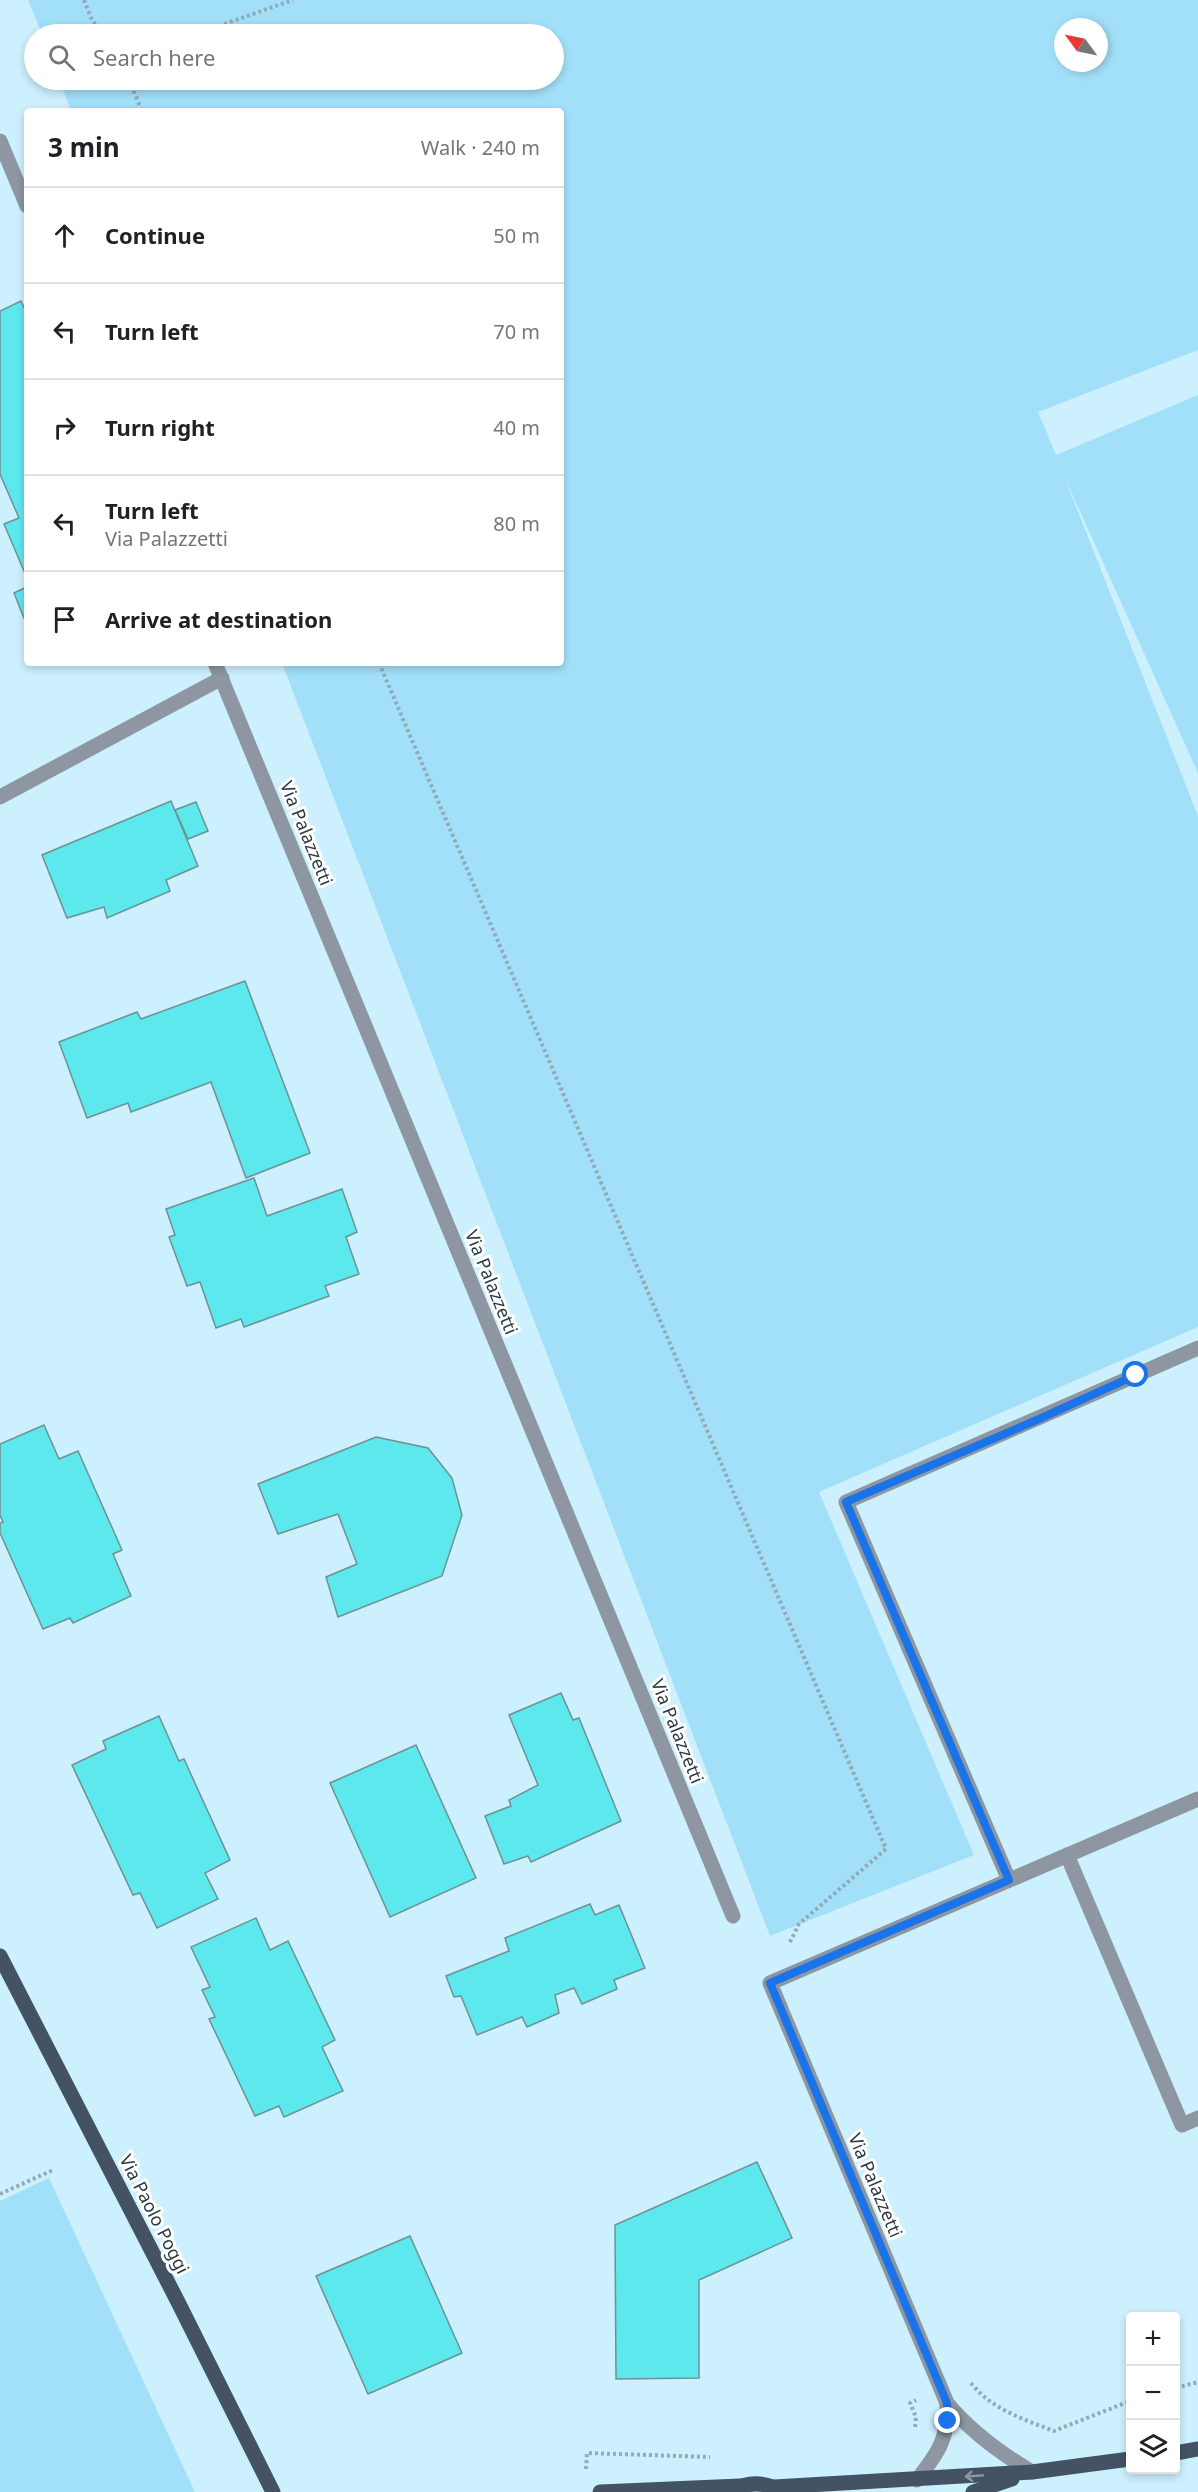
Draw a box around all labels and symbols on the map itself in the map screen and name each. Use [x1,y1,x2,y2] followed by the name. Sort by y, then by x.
[1054,18,1108,72] north arrow
[275,777,339,889] street label: Via Palazzetti
[460,1226,524,1338] street label: Via Palazzetti
[1122,1361,1148,1387] route start
[646,1675,710,1787] street label: Via Palazzetti
[843,2129,909,2241] street label: Via Palazzetti
[115,2150,195,2278] street label: Via Paolo Poggi
[934,2407,960,2433] route end
[964,2471,984,2482] one-way arrow

